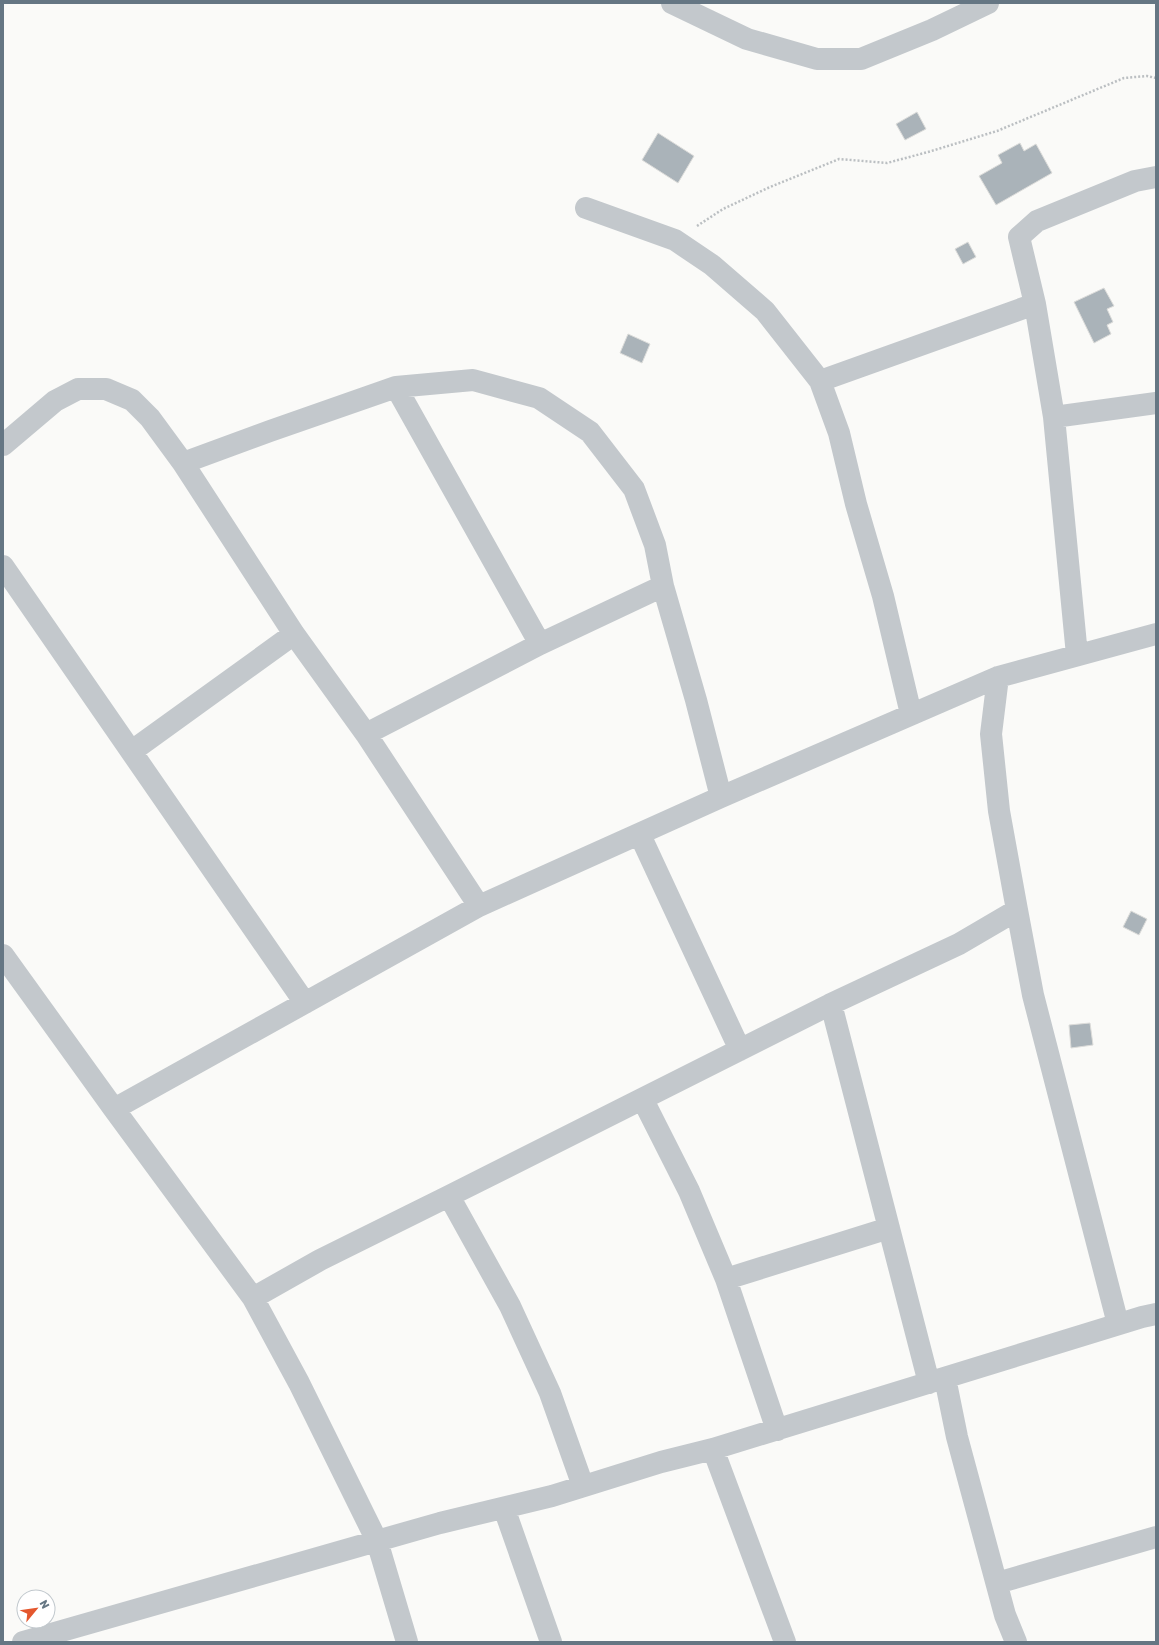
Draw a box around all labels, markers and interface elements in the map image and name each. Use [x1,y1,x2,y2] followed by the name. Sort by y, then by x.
[16,1589,56,1629] north arrow
[37,1598,52,1611] text: N

